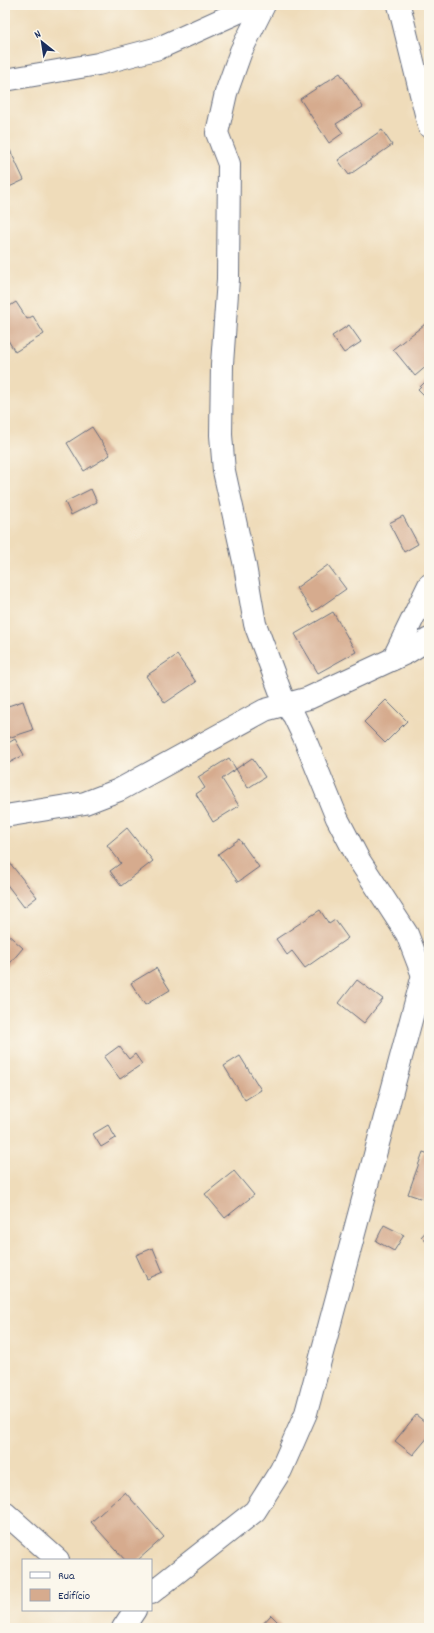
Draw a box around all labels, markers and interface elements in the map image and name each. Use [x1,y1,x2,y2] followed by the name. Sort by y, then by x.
[22,22,62,62] north arrow
[32,27,45,43] text: N
[22,1559,152,1611] legend
[58,1568,75,1585] text: Rua
[58,1588,90,1605] text: Edifício

